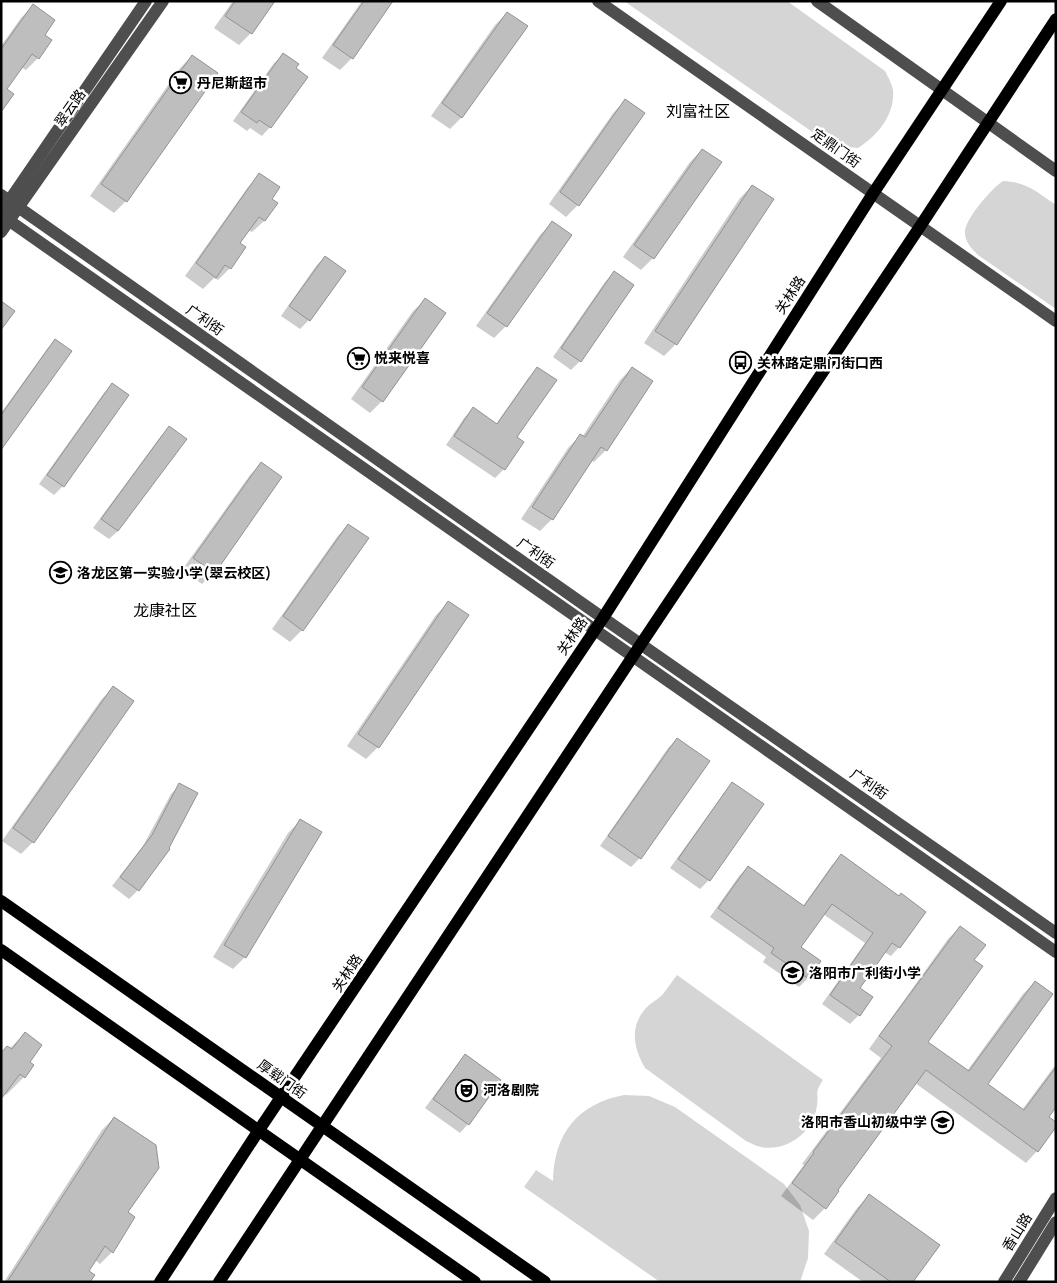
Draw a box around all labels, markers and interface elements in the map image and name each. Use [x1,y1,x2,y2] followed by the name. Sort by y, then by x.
[169,71,193,95] supermarket icon: 丹尼斯超市
[197,73,267,92] place label: 丹尼斯超市
[50,85,89,130] street label: 翠云路
[666,100,730,122] district label: 刘富社区
[808,124,865,171] street label: 定鼎门街
[770,272,809,318] street label: 关林路
[183,300,228,339] street label: 广利街
[346,346,370,370] supermarket icon: 悦来悦喜
[374,348,430,367] place label: 悦来悦喜
[729,351,753,375] bus stop icon: 关林路定鼎门街口西
[757,353,883,372] place label: 关林路定鼎门街口西
[514,533,559,572] street label: 广利街
[49,561,73,585] school or university icon: 洛龙区第一实验小学(翠云校区)
[77,563,272,582] place label: 洛龙区第一实验小学(翠云校区)
[133,599,197,621] district label: 龙康社区
[552,613,591,658] street label: 关林路
[847,764,892,803] street label: 广利街
[327,950,366,995] street label: 关林路
[781,961,805,985] school or university icon: 洛阳市广利街小学
[809,963,921,982] place label: 洛阳市广利街小学
[254,1055,311,1102] street label: 厚载门街
[455,1078,479,1102] theatre icon: 河洛剧院
[483,1080,539,1099] place label: 河洛剧院
[931,1110,955,1134] school or university icon: 洛阳市香山初级中学
[801,1112,927,1131] place label: 洛阳市香山初级中学
[997,1209,1036,1255] street label: 香山路

